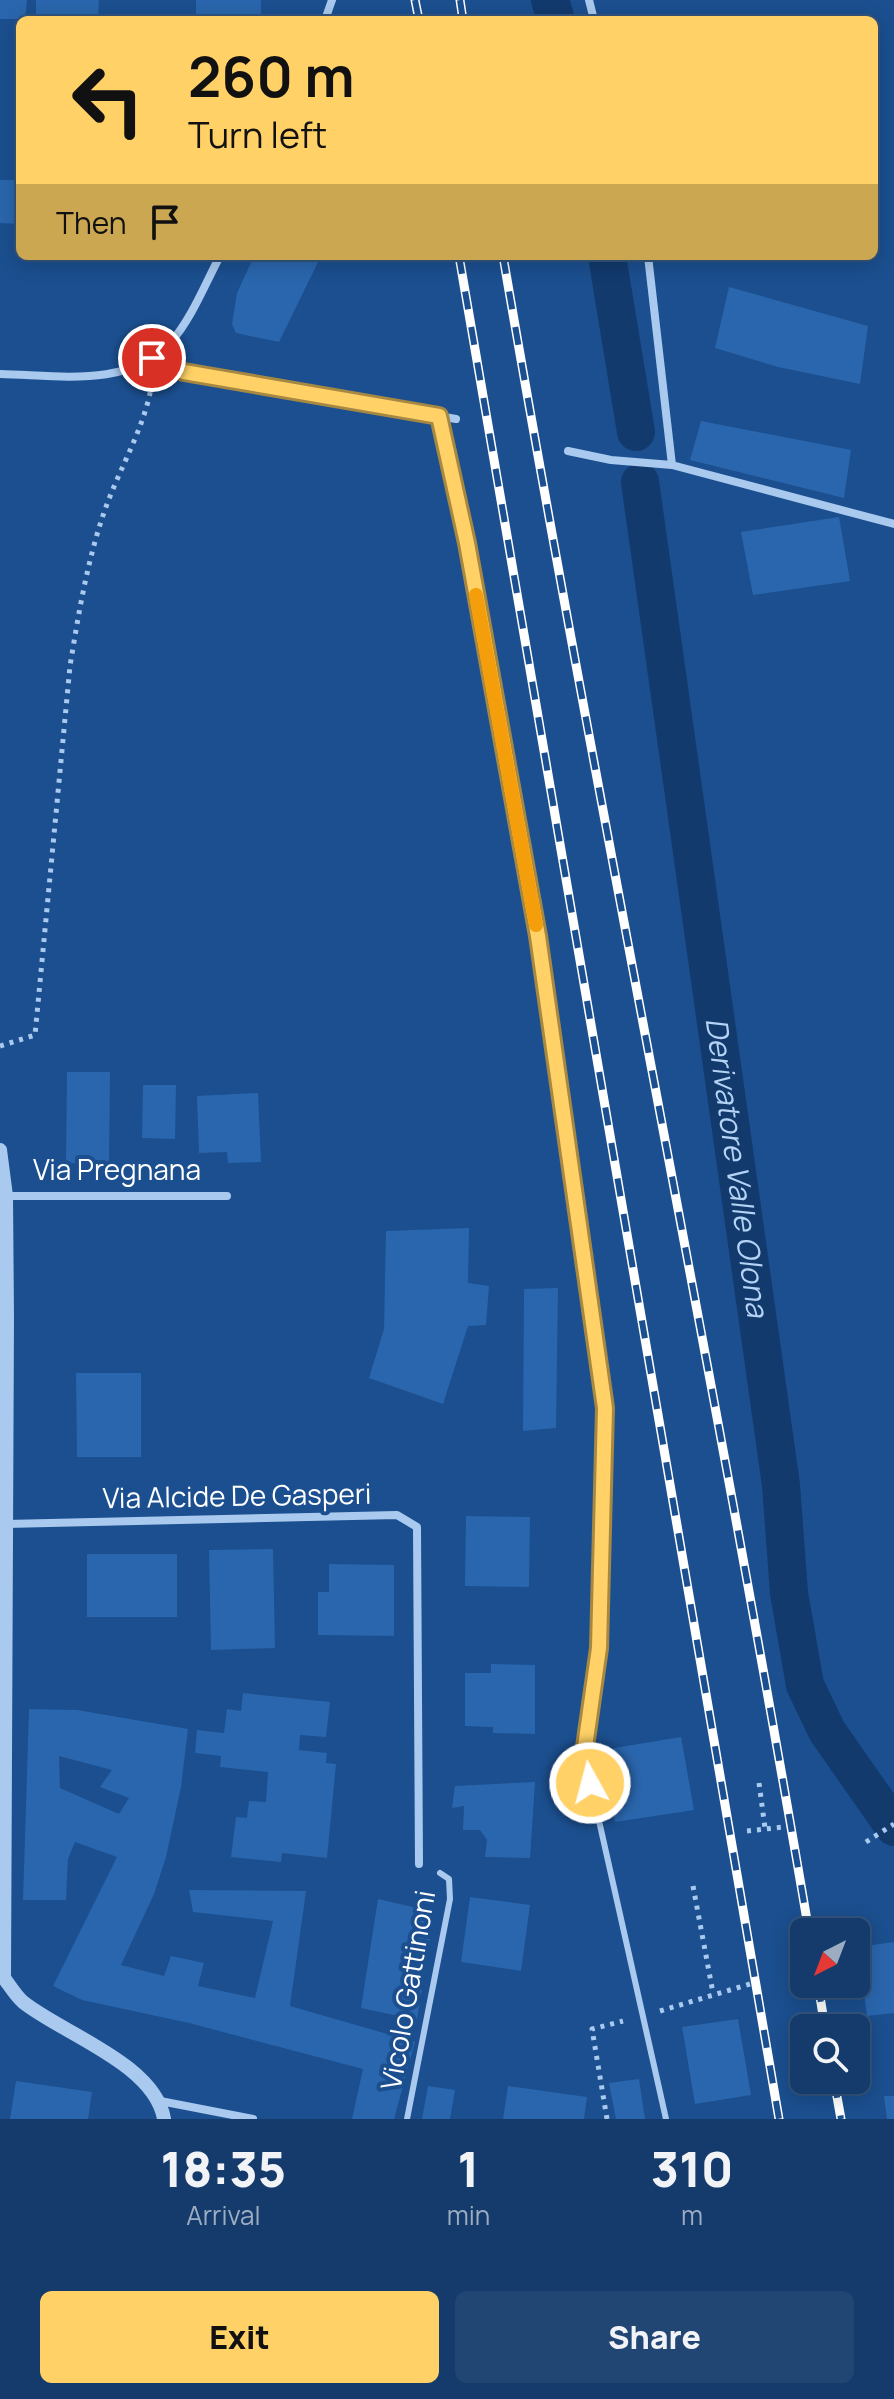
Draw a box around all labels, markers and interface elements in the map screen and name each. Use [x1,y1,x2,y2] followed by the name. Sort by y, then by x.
[188,37,355,114] text: 260 m
[56,48,160,152] icon: left
[188,110,327,159] text: Turn left
[143,200,187,244] icon: arrive
[56,202,127,243] text: Then
[118,324,186,392] pin
[130,336,174,380] icon: arrive
[697,1015,779,1321] water label: Derivatore Valle Olona
[33,1150,201,1188] street label: Via Pregnana
[102,1474,372,1516] street label: Via Alcide De Gasperi
[548,1741,632,1825] position arrow
[371,1887,443,2093] street label: Vicolo Gattinoni
[790,1918,870,1998] north arrow
[790,1918,870,2094] map controls
[790,2014,870,2094] button: search
[161,2136,286,2201] text: 18:35
[458,2136,479,2201] text: 1
[651,2136,733,2201] text: 310
[186,2197,260,2233] text: Arrival
[447,2197,490,2233] text: min
[681,2197,703,2233] text: m
[40,2291,439,2383] button: Exit
[455,2291,854,2383] button: Share

